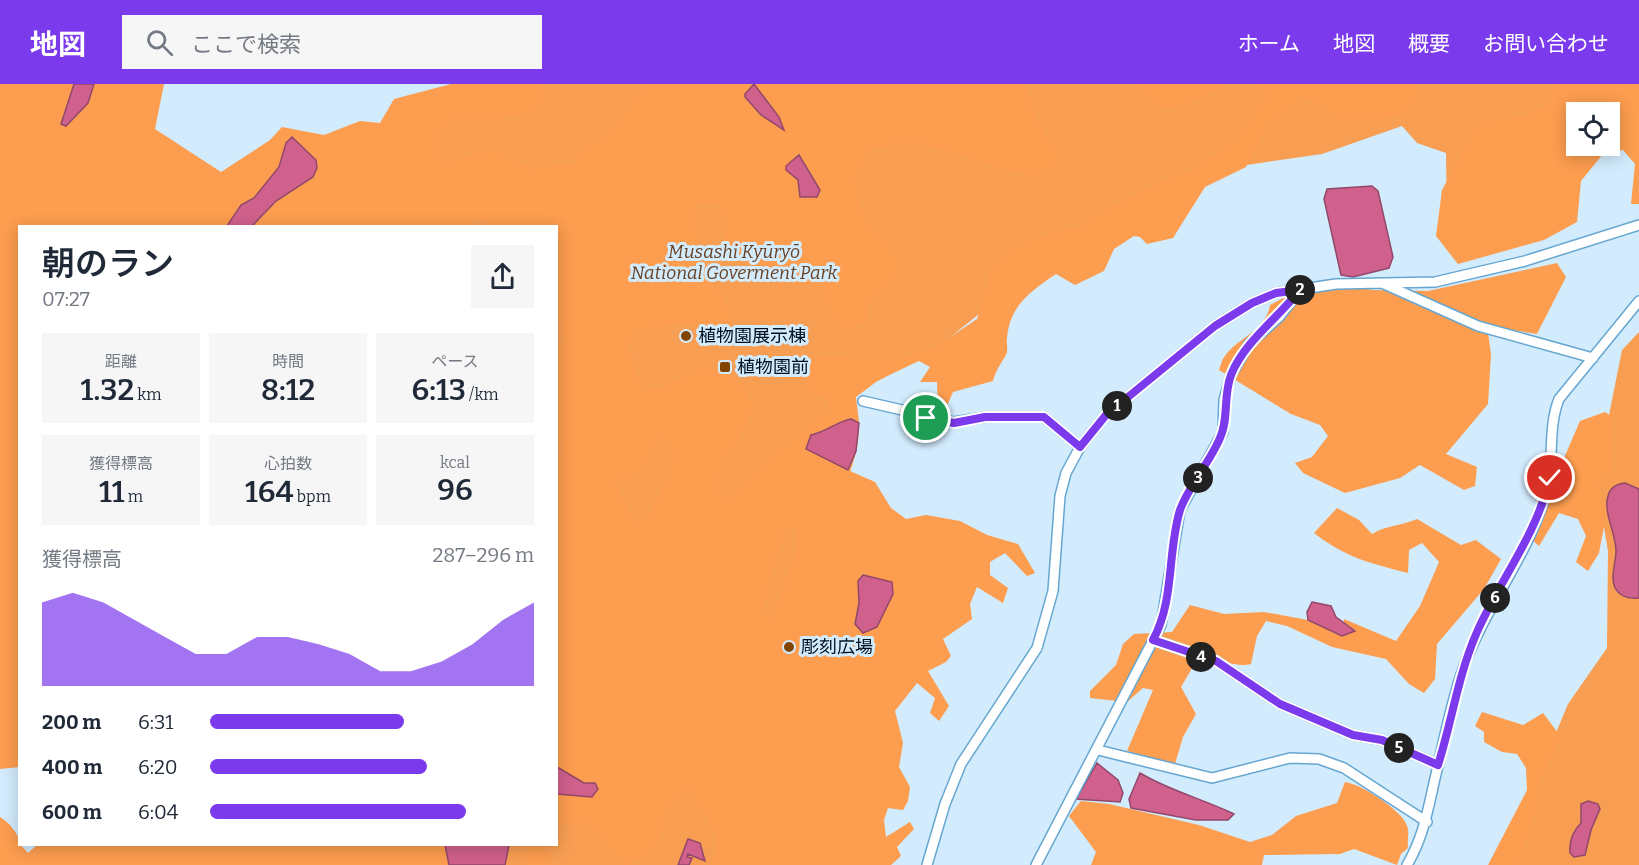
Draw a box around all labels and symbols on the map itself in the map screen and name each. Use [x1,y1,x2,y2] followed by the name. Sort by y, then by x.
[631,241,838,284] park label: Musashi Kyūryō National Goverment Park
[1285,275,1315,305] pin: 2
[698,325,806,347] place label: 植物園展示棟
[679,329,693,343] marker: 植物園展示棟
[737,356,809,378] place label: 植物園前
[718,360,732,374] marker: 植物園前
[1102,391,1132,421] pin: 1
[900,392,951,443] pin
[1524,452,1575,503] pin
[1183,463,1213,493] pin: 3
[1480,583,1510,613] pin: 6
[801,636,873,658] place label: 彫刻広場
[782,640,796,654] marker: 彫刻広場
[1186,642,1216,672] pin: 4
[1384,733,1414,763] pin: 5

